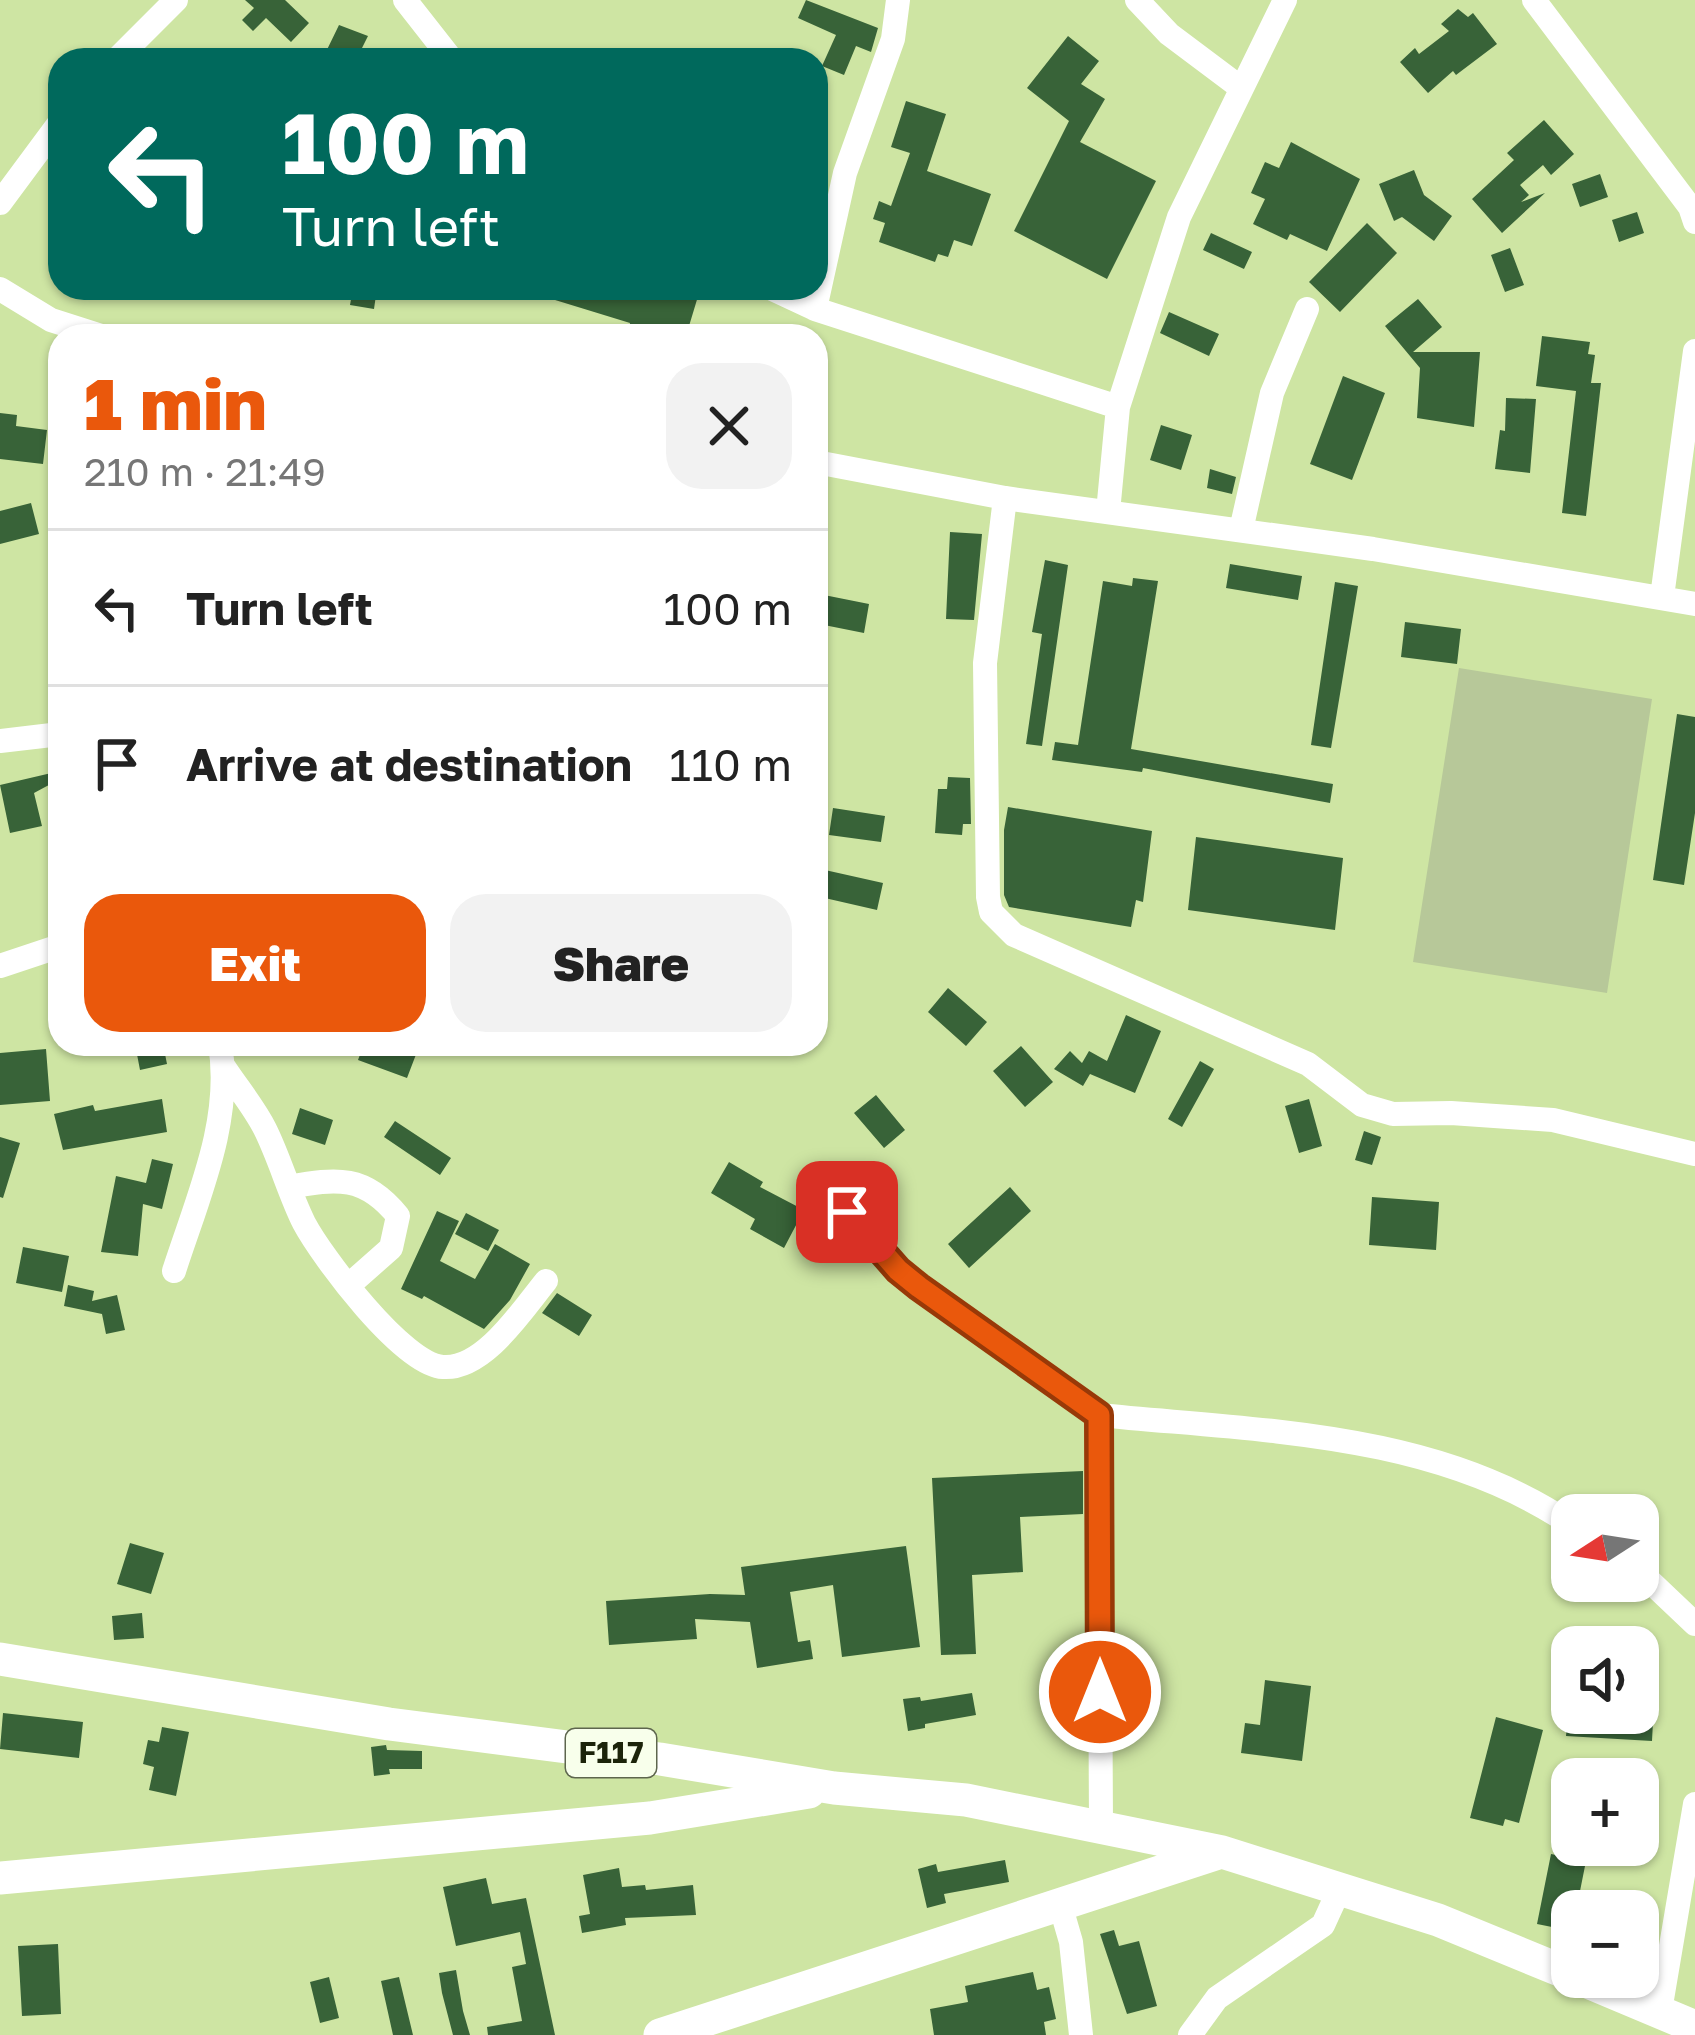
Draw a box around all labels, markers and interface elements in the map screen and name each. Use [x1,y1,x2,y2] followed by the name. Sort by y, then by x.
[282,92,529,192] text: 100 m
[84,96,240,252] icon: left
[282,193,500,258] text: Turn left
[84,359,267,446] text: 1 min
[666,363,792,489] button: close
[84,448,326,495] text: 210 m · 21:49
[84,575,150,641] icon: left
[186,581,373,635] text: Turn left
[663,581,792,635] text: 100 m
[84,731,150,797] icon: arrive
[186,737,632,791] text: Arrive at destination
[669,737,792,791] text: 110 m
[84,894,426,1032] button: Exit
[450,894,792,1032] button: Share
[796,1161,898,1263] pin
[814,1179,880,1245] icon: arrive
[1551,1494,1659,1602] north arrow
[1551,1494,1659,1998] map controls
[1551,1626,1659,1734] button: sound
[1037,1629,1163,1755] position arrow
[566,1729,656,1777] road number: F117
[1551,1758,1659,1866] button: +
[1551,1890,1659,1998] button: −

